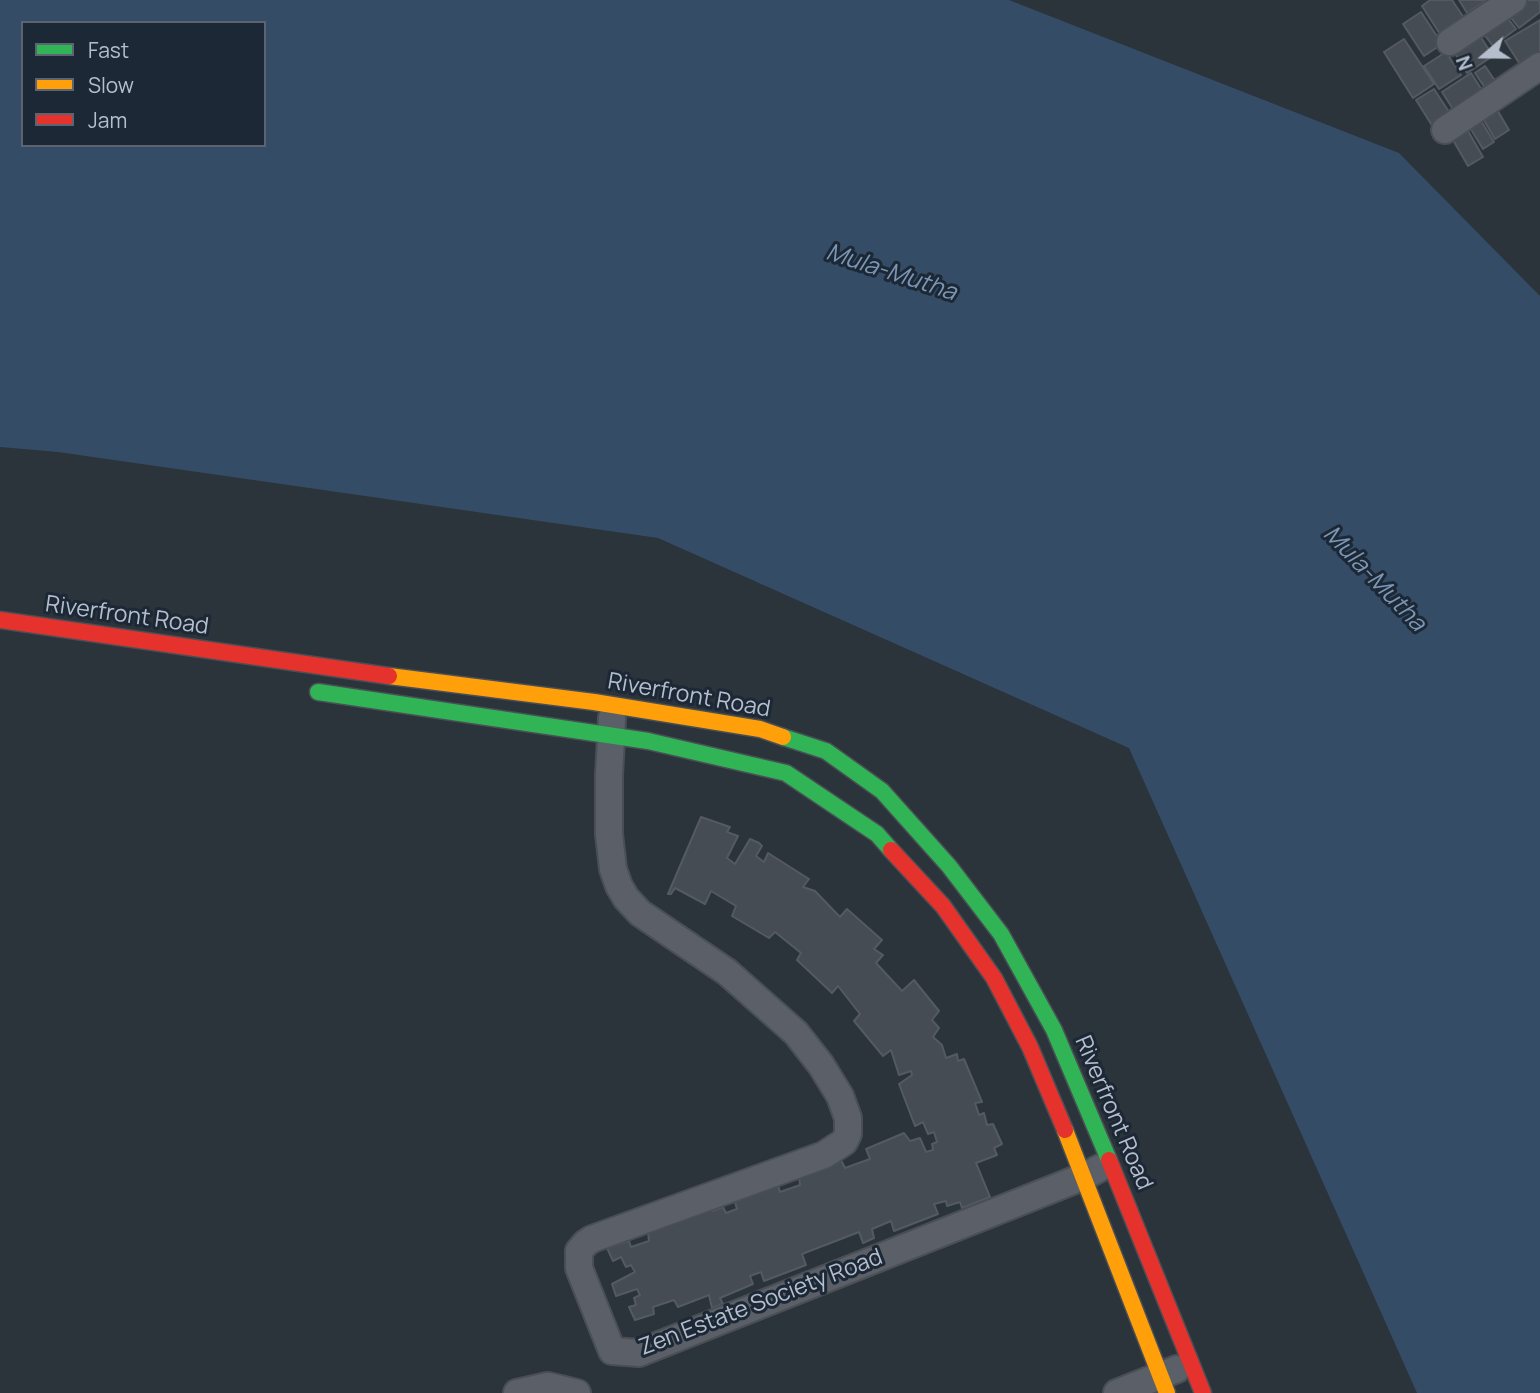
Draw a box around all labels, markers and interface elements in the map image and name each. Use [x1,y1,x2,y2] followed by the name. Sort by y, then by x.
[21,21,266,147] legend
[1449,21,1519,91] north arrow
[88,36,129,64] text: Fast
[1450,52,1479,74] text: N
[88,71,134,99] text: Slow
[88,106,127,134] text: Jam
[822,238,960,308] water label: Mula-Mutha
[1317,520,1431,638] water label: Mula-Mutha
[44,591,210,641] street label: Riverfront Road
[606,668,772,724] street label: Riverfront Road
[1068,1032,1158,1194] street label: Riverfront Road
[635,1244,887,1362] street label: Zen Estate Society Road

